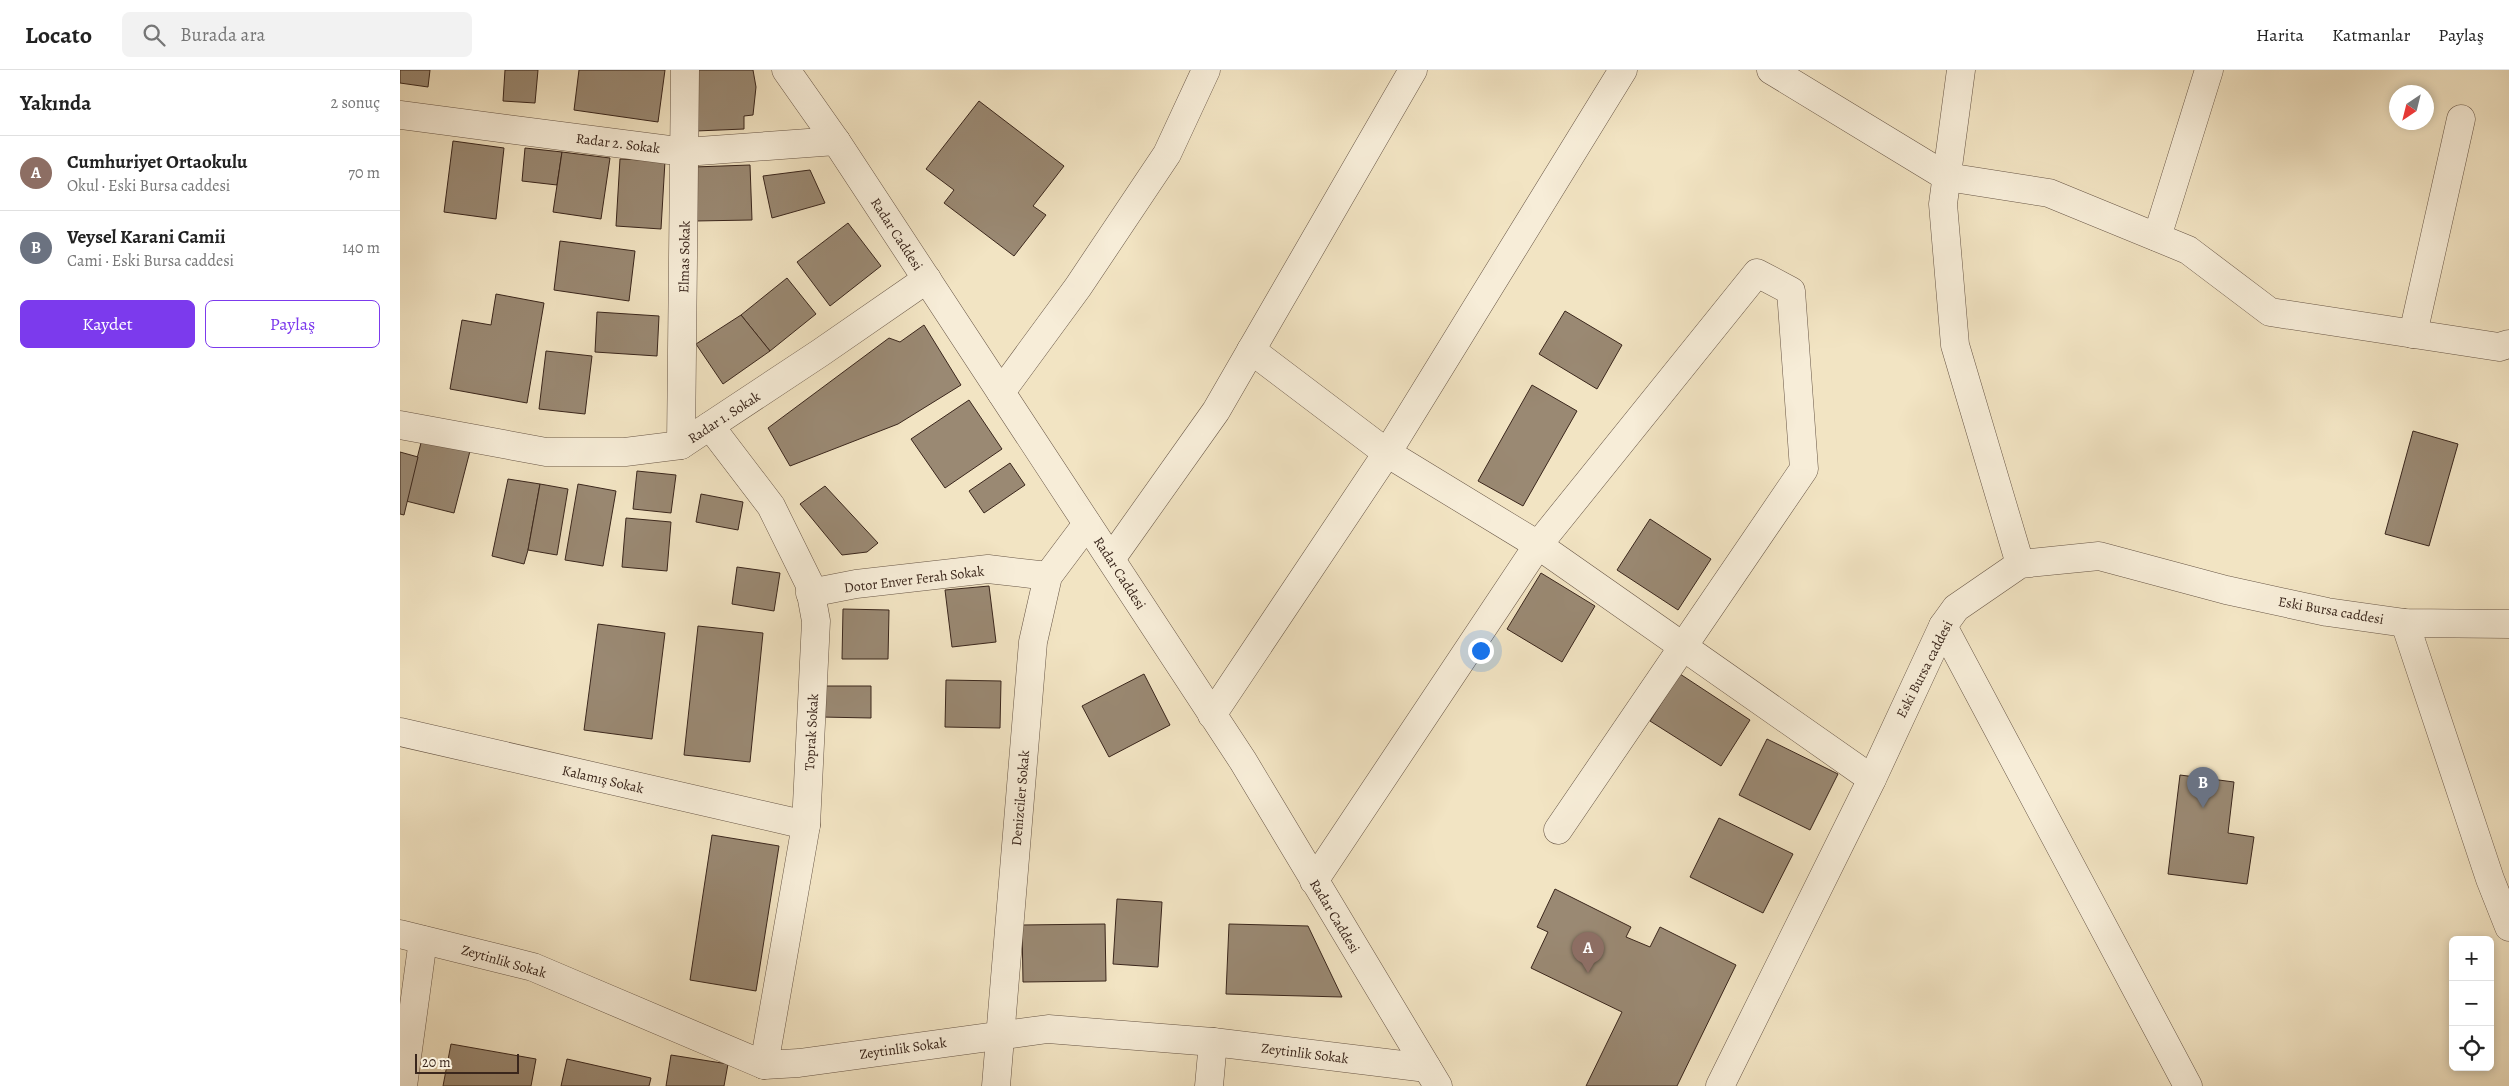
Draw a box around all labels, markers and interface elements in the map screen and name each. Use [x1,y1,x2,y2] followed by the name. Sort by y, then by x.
[122,12,472,57] search box
[25,19,92,51] text: Locato
[140,21,168,49] icon: search
[180,22,265,48] text: Burada ara
[2256,23,2304,47] text: Harita
[2332,23,2410,47] text: Katmanlar
[2438,23,2484,47] text: Paylaş
[2389,85,2434,130] north arrow
[20,89,91,117] text: Yakında
[331,92,380,114] text: 2 sonuç
[575,129,661,158] street label: Radar 2. Sokak
[67,149,247,175] text: Cumhuriyet Ortaokulu
[31,162,41,184] text: A
[348,162,380,184] text: 70 m
[67,175,230,197] text: Okul · Eski Bursa caddesi
[866,194,927,274] street label: Radar Caddesi
[674,221,695,293] street label: Elmas Sokak
[67,224,226,250] text: Veysel Karani Camii
[31,237,41,259] text: B
[342,237,380,259] text: 140 m
[67,250,234,272] text: Cami · Eski Bursa caddesi
[20,300,195,348] button: Kaydet
[205,300,380,348] button: Paylaş
[684,387,764,448] street label: Radar 1. Sokak
[1089,533,1150,613] street label: Radar Caddesi
[843,561,985,598] street label: Dotor Enver Ferah Sokak
[2277,592,2385,629] street label: Eski Bursa caddesi
[1892,617,1957,721] street label: Eski Bursa caddesi
[1468,638,1494,664] your location
[800,693,823,771] street label: Toprak Sokak
[1007,749,1034,847] street label: Denizciler Sokak
[560,761,646,798] street label: Kalamış Sokak
[2187,767,2219,808] pin: B
[1305,876,1364,957] street label: Radar Caddesi
[1572,932,1604,973] pin: A
[2449,936,2494,1071] map controls
[2449,936,2494,981] button: +
[459,940,549,983] street label: Zeytinlik Sokak
[2449,981,2494,1026] button: −
[2449,1026,2494,1071] button: locate
[858,1033,948,1064] street label: Zeytinlik Sokak
[1260,1039,1350,1068] street label: Zeytinlik Sokak
[415,1051,519,1074] scale bar
[422,1053,451,1072] text: 20 m

